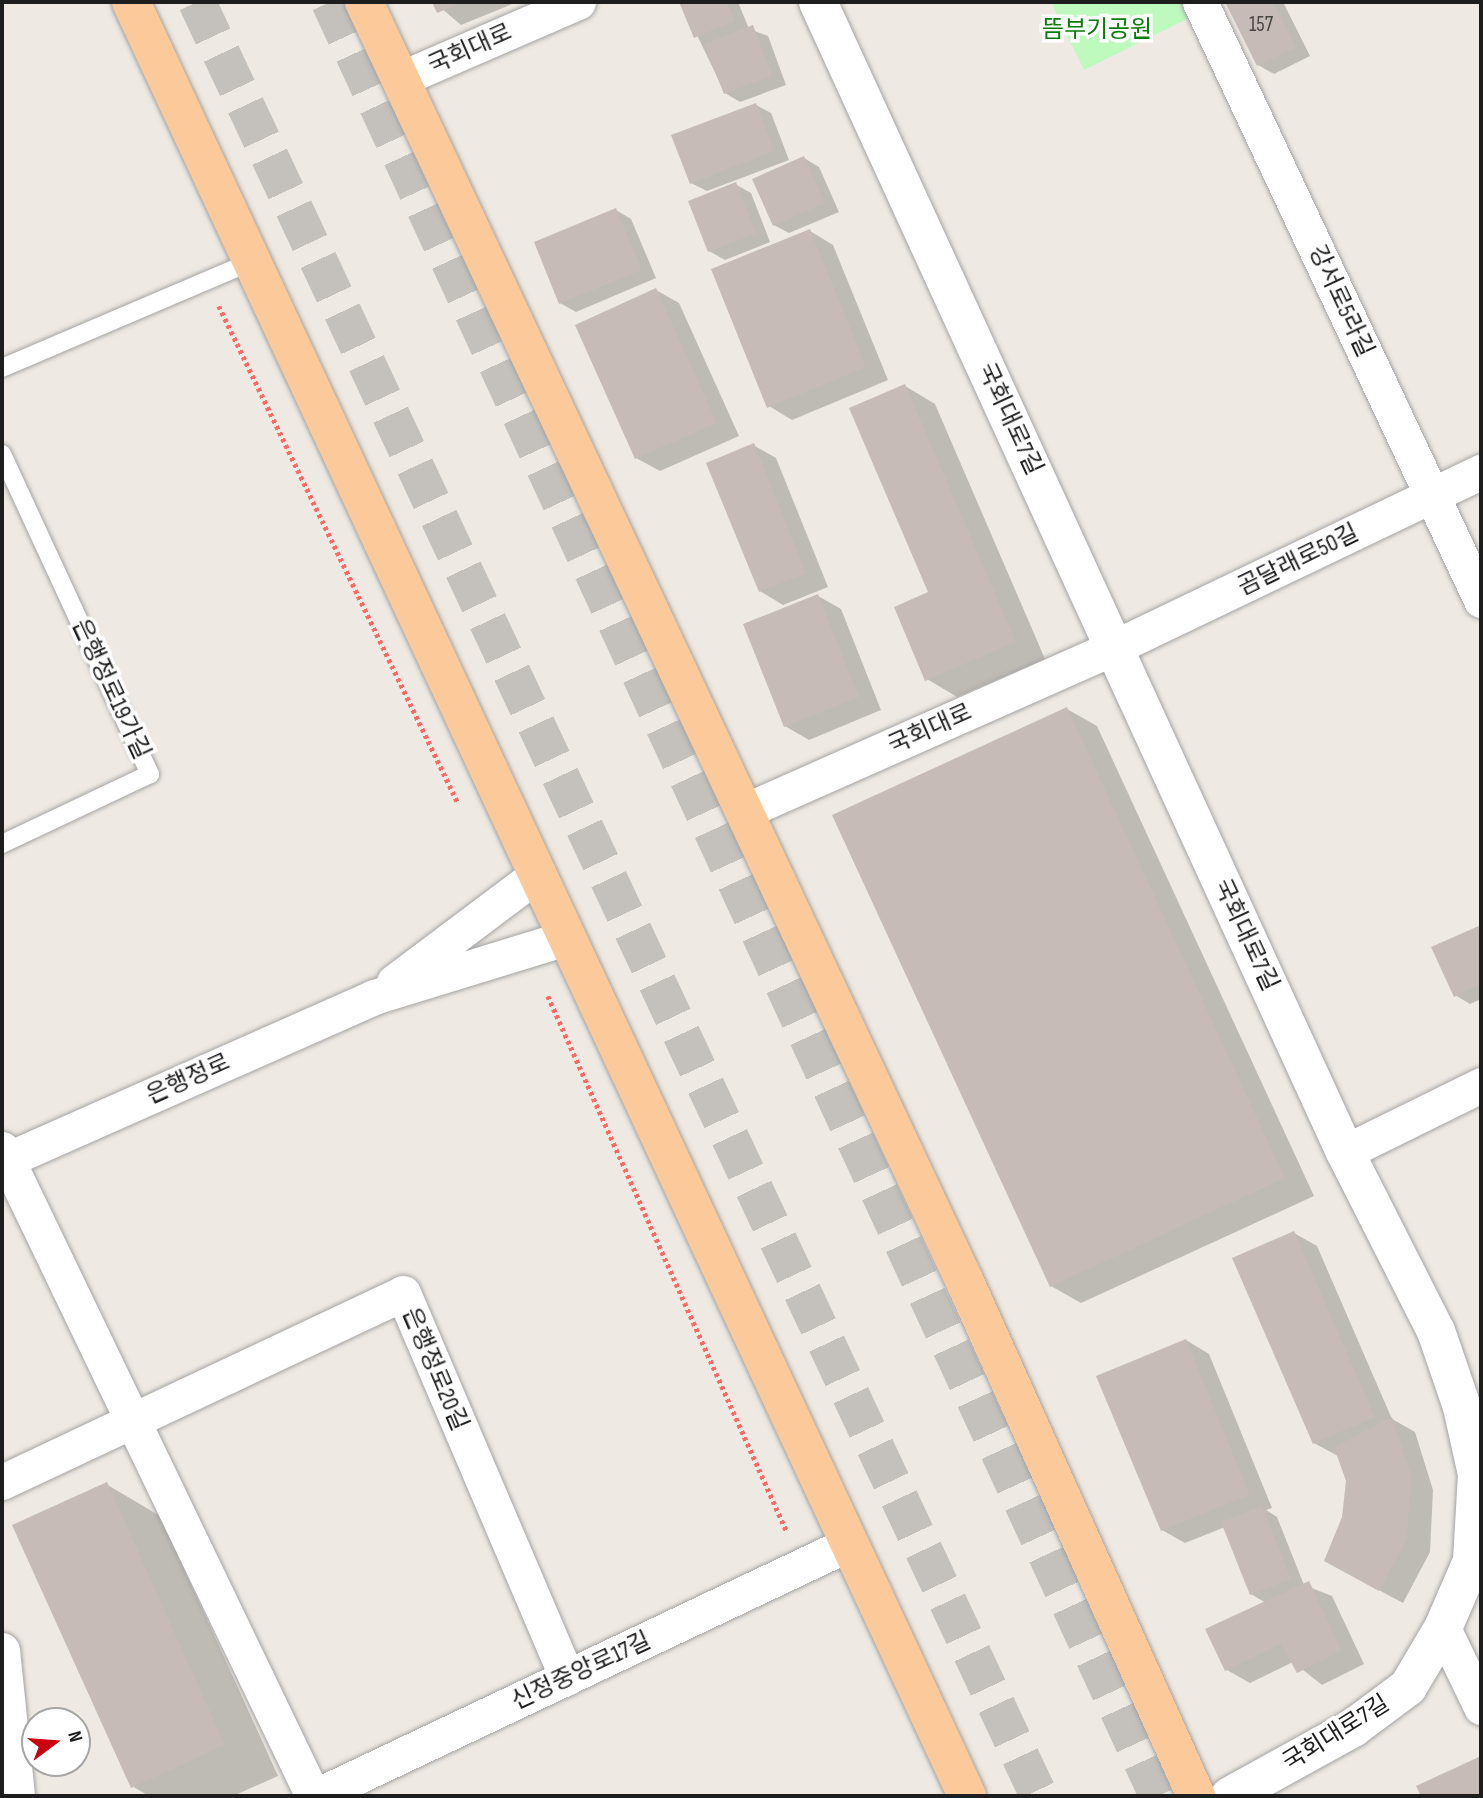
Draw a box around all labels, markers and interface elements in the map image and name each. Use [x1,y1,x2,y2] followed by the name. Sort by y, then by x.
[1249,12,1273,38] house number: 157
[1042,16,1152,44] park label: 뜸부기공원
[424,18,516,80] street label: 국회대로
[1303,241,1379,361] street label: 강서로5라길
[972,359,1048,479] street label: 국회대로7길
[1233,518,1363,602] street label: 곰달래로50길
[66,614,156,764] street label: 은행정로19가길
[884,698,976,760] street label: 국회대로
[1208,875,1284,995] street label: 국회대로7길
[142,1048,234,1110] street label: 은행정로
[396,1303,474,1435] street label: 은행정로20길
[507,1626,655,1716] street label: 신정중앙로17길
[1277,1689,1395,1777] street label: 국회대로7길
[21,1707,91,1777] north arrow
[62,1729,87,1745] text: N

